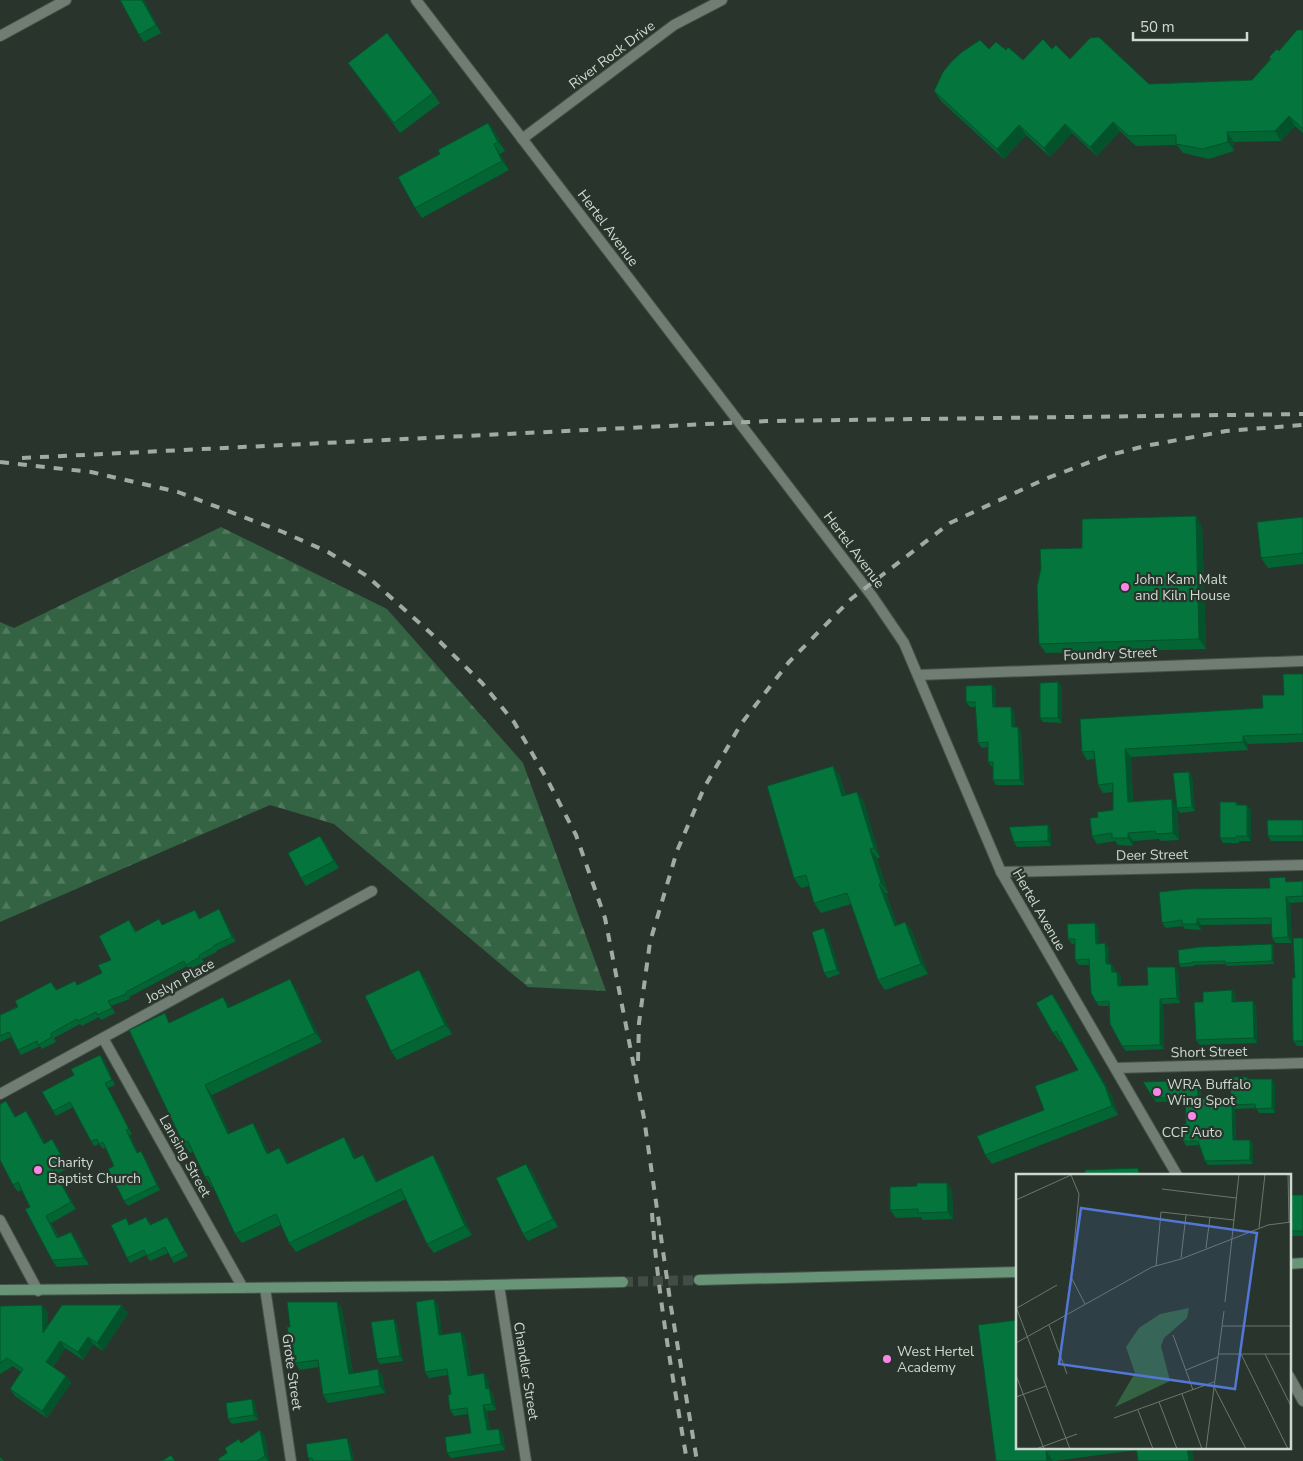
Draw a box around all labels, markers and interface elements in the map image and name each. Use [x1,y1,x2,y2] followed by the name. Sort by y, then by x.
[1133,10,1247,42] scale bar
[565,16,659,94] street label: River Rock Drive
[1140,17,1175,37] text: 50 m
[573,186,643,270] street label: Hertel Avenue
[819,508,889,592] street label: Hertel Avenue
[1134,570,1230,605] place label: John Kam Malt and Kiln House
[1119,581,1131,593] marker: John Kam Malt and Kiln House
[1063,643,1157,665] street label: Foundry Street
[1116,845,1188,865] street label: Deer Street
[1008,866,1070,954] street label: Hertel Avenue
[141,954,218,1008] street label: Joslyn Place
[1171,1042,1247,1062] street label: Short Street
[1167,1075,1251,1110] place label: WRA Buffalo Wing Spot
[1151,1086,1163,1098] marker: WRA Buffalo Wing Spot
[1186,1110,1198,1122] marker: CCF Auto
[155,1112,215,1200] street label: Lansing Street
[1162,1123,1222,1142] place label: CCF Auto
[48,1153,141,1188] place label: Charity Baptist Church
[32,1164,44,1176] marker: Charity Baptist Church
[1016,1174,1290,1448] inset map
[509,1320,543,1422] street label: Chandler Street
[277,1333,307,1411] street label: Grote Street
[897,1342,975,1377] place label: West Hertel Academy
[881,1353,893,1365] marker: West Hertel Academy

